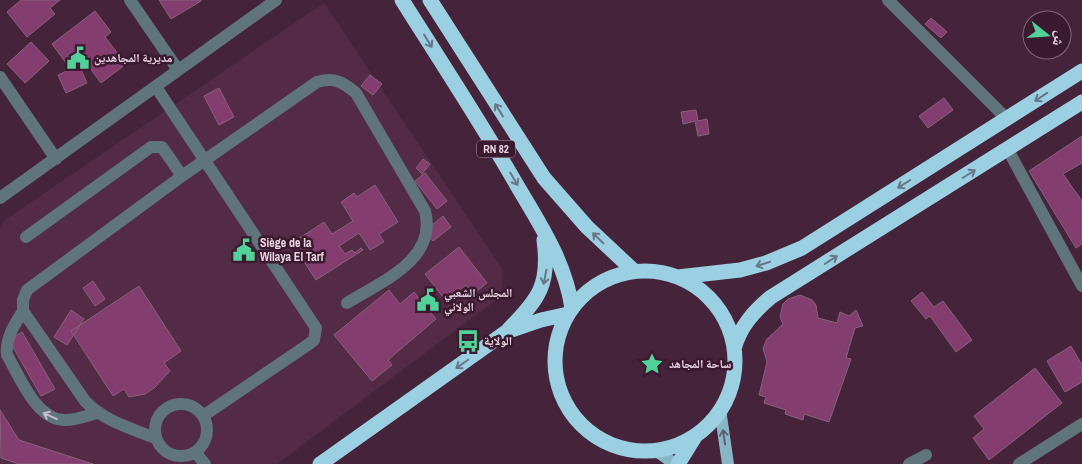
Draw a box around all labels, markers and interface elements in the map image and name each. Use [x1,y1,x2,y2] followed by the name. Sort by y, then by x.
[1022,10,1072,60] north arrow
[1049,29,1070,49] text: ش
[423,34,433,48] one-way arrow
[65,45,91,71] public building icon: مديرية المجاهدين
[94,50,173,66] place label: مديرية المجاهدين
[1034,92,1048,103] one-way arrow
[494,104,504,118] one-way arrow
[477,140,515,158] road number: RN 82
[962,169,976,179] one-way arrow
[509,172,519,186] one-way arrow
[897,180,911,190] one-way arrow
[592,232,604,245] one-way arrow
[260,235,324,265] place label: Siège de la Wilaya El Tarf
[231,237,257,263] public building icon: Siège de la Wilaya El Tarf
[823,254,837,264] one-way arrow
[755,259,771,269] one-way arrow
[540,269,549,285] one-way arrow
[444,285,513,317] place label: المجلس الشعبي الولائي
[415,287,441,313] public building icon: المجلس الشعبي الولائي
[455,328,481,354] bus stop icon: الولاية
[484,333,512,349] place label: الولاية
[639,351,665,377] place icon: ساحة المجاهد
[669,356,731,372] place label: ساحة المجاهد
[455,359,469,369] one-way arrow
[43,410,58,420] one-way arrow
[719,429,729,445] one-way arrow

